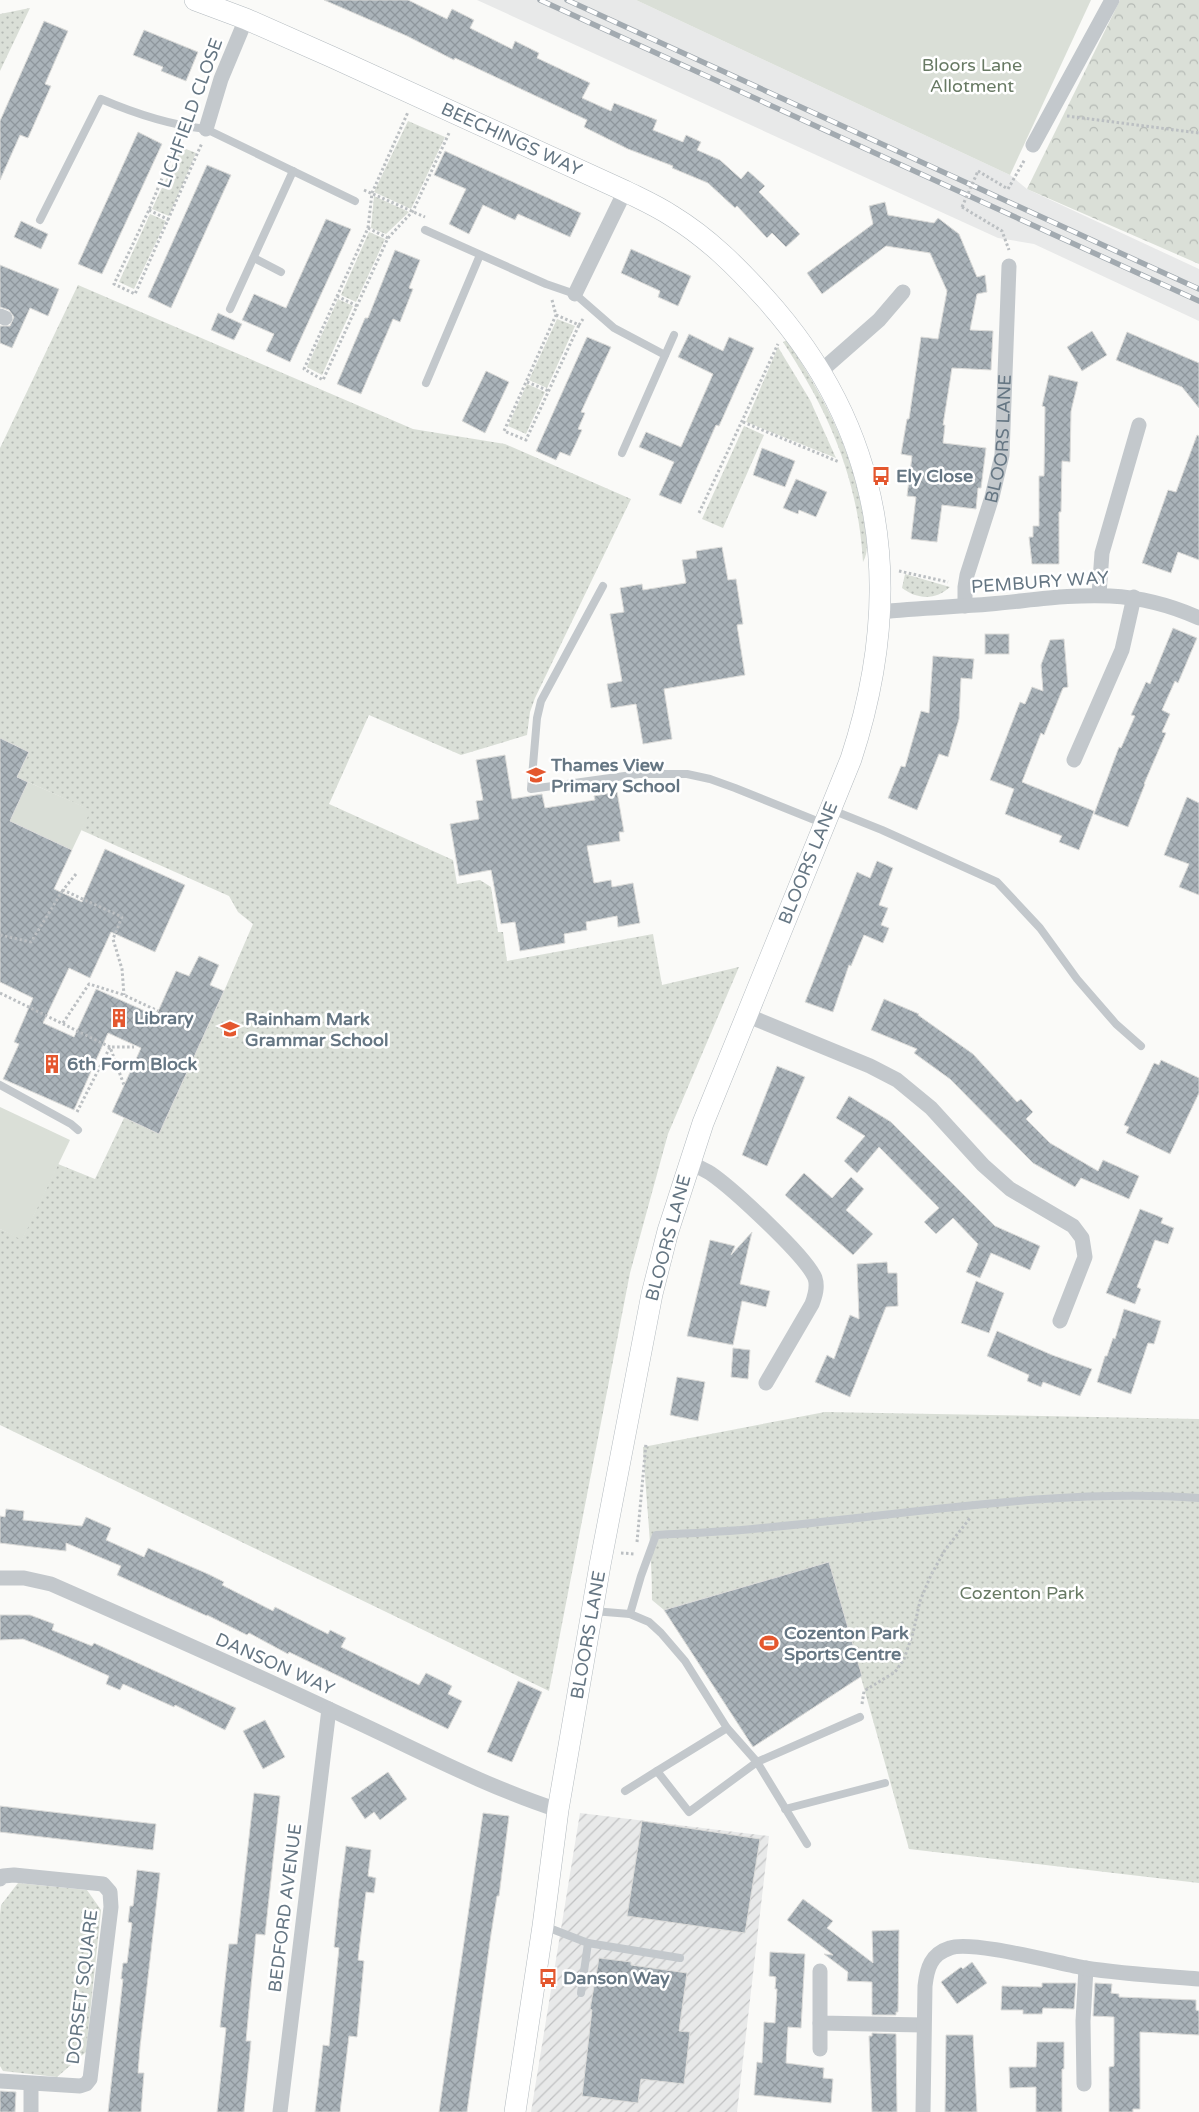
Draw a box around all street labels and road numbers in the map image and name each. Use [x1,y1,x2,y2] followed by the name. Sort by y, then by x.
[153,35,227,191] street label: LICHFIELD CLOSE
[438,97,586,181] street label: BEECHINGS WAY
[980,374,1016,506] street label: BLOORS LANE
[970,566,1110,598] street label: PEMBURY WAY
[773,799,843,927] street label: BLOORS LANE
[641,1172,695,1304] street label: BLOORS LANE
[566,1569,610,1701] street label: BLOORS LANE
[212,1628,338,1700] street label: DANSON WAY
[264,1822,306,1994] street label: BEDFORD AVENUE
[62,1908,102,2066] street label: DORSET SQUARE

